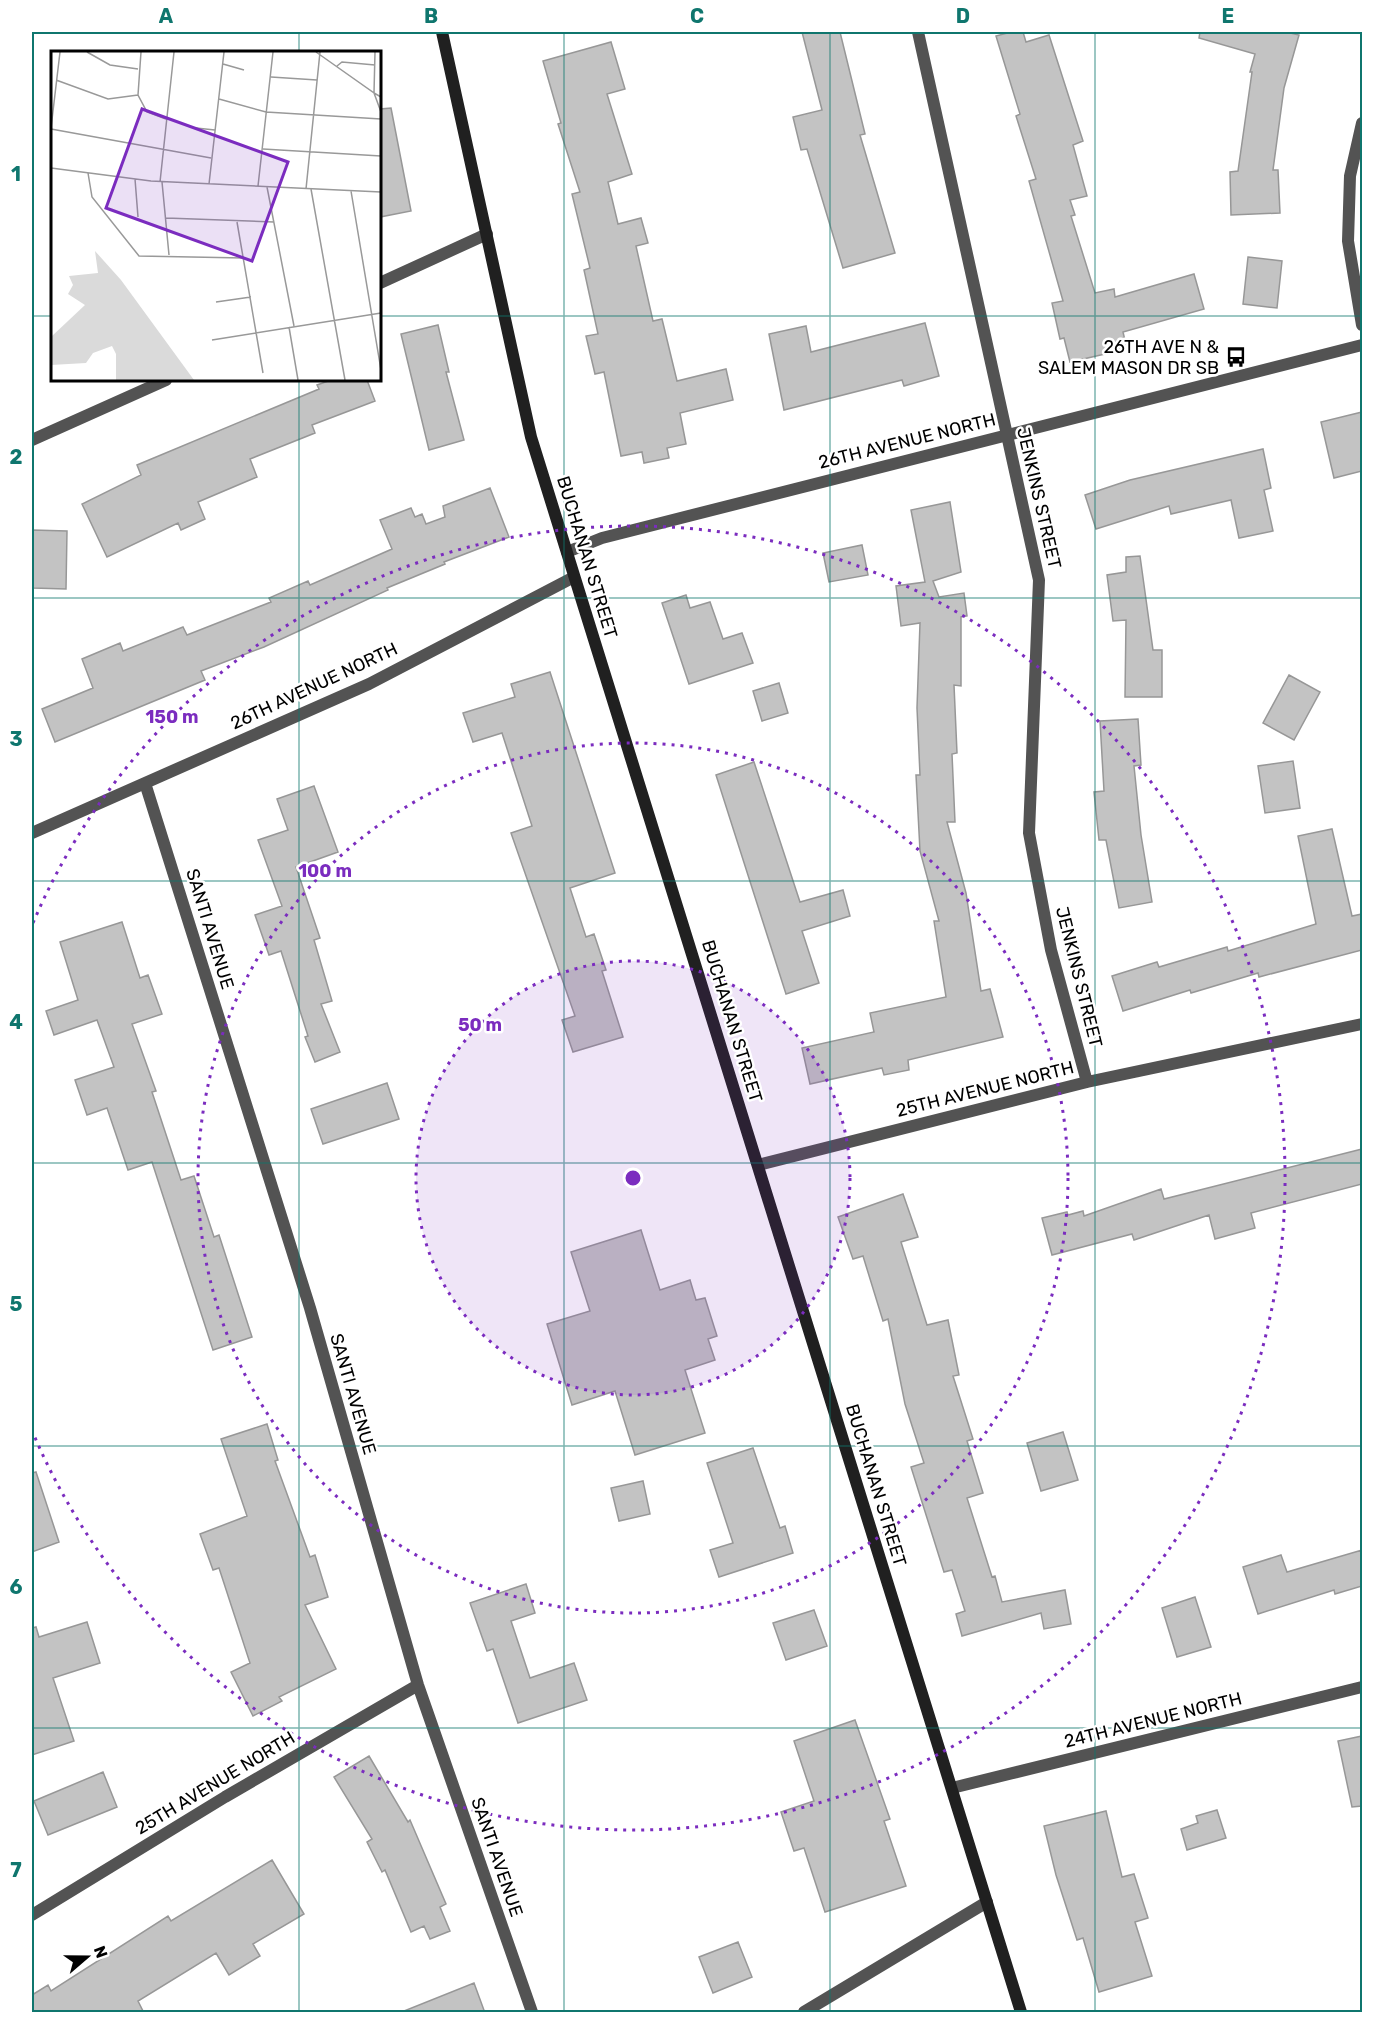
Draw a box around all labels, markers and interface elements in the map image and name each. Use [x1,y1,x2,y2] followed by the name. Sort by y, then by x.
[159,4,174,28] text: A
[424,4,438,28] text: B
[690,4,704,28] text: C
[956,4,970,28] text: D
[1222,4,1234,28] text: E
[51,51,381,381] inset map
[11,162,21,186] text: 1
[1038,336,1220,379] place label: 26TH AVE N & SALEM MASON DR SB
[1224,345,1248,369] bus stop icon: 26TH AVE N & SALEM MASON DR SB
[816,408,998,474] street label: 26TH AVENUE NORTH
[1012,425,1066,571] street label: JENKINS STREET
[10,445,23,469] text: 2
[552,473,622,641] street label: BUCHANAN STREET
[227,638,401,734] street label: 26TH AVENUE NORTH
[145,706,199,728] text: 150 m
[9,727,23,751] text: 3
[298,860,352,882] text: 100 m
[181,866,239,992] street label: SANTI AVENUE
[1051,904,1107,1050] street label: JENKINS STREET
[697,937,767,1105] street label: BUCHANAN STREET
[9,1010,23,1034] text: 4
[458,1014,502,1036] text: 50 m
[894,1056,1076,1122] street label: 25TH AVENUE NORTH
[623,1168,643,1188] centre of rings
[10,1292,23,1316] text: 5
[325,1331,381,1457] street label: SANTI AVENUE
[841,1401,911,1569] street label: BUCHANAN STREET
[9,1575,23,1599] text: 6
[1062,1687,1244,1753] street label: 24TH AVENUE NORTH
[131,1727,299,1839] street label: 25TH AVENUE NORTH
[466,1794,528,1920] street label: SANTI AVENUE
[10,1858,22,1882] text: 7
[57,1927,117,1987] north arrow
[90,1943,112,1961] text: N

